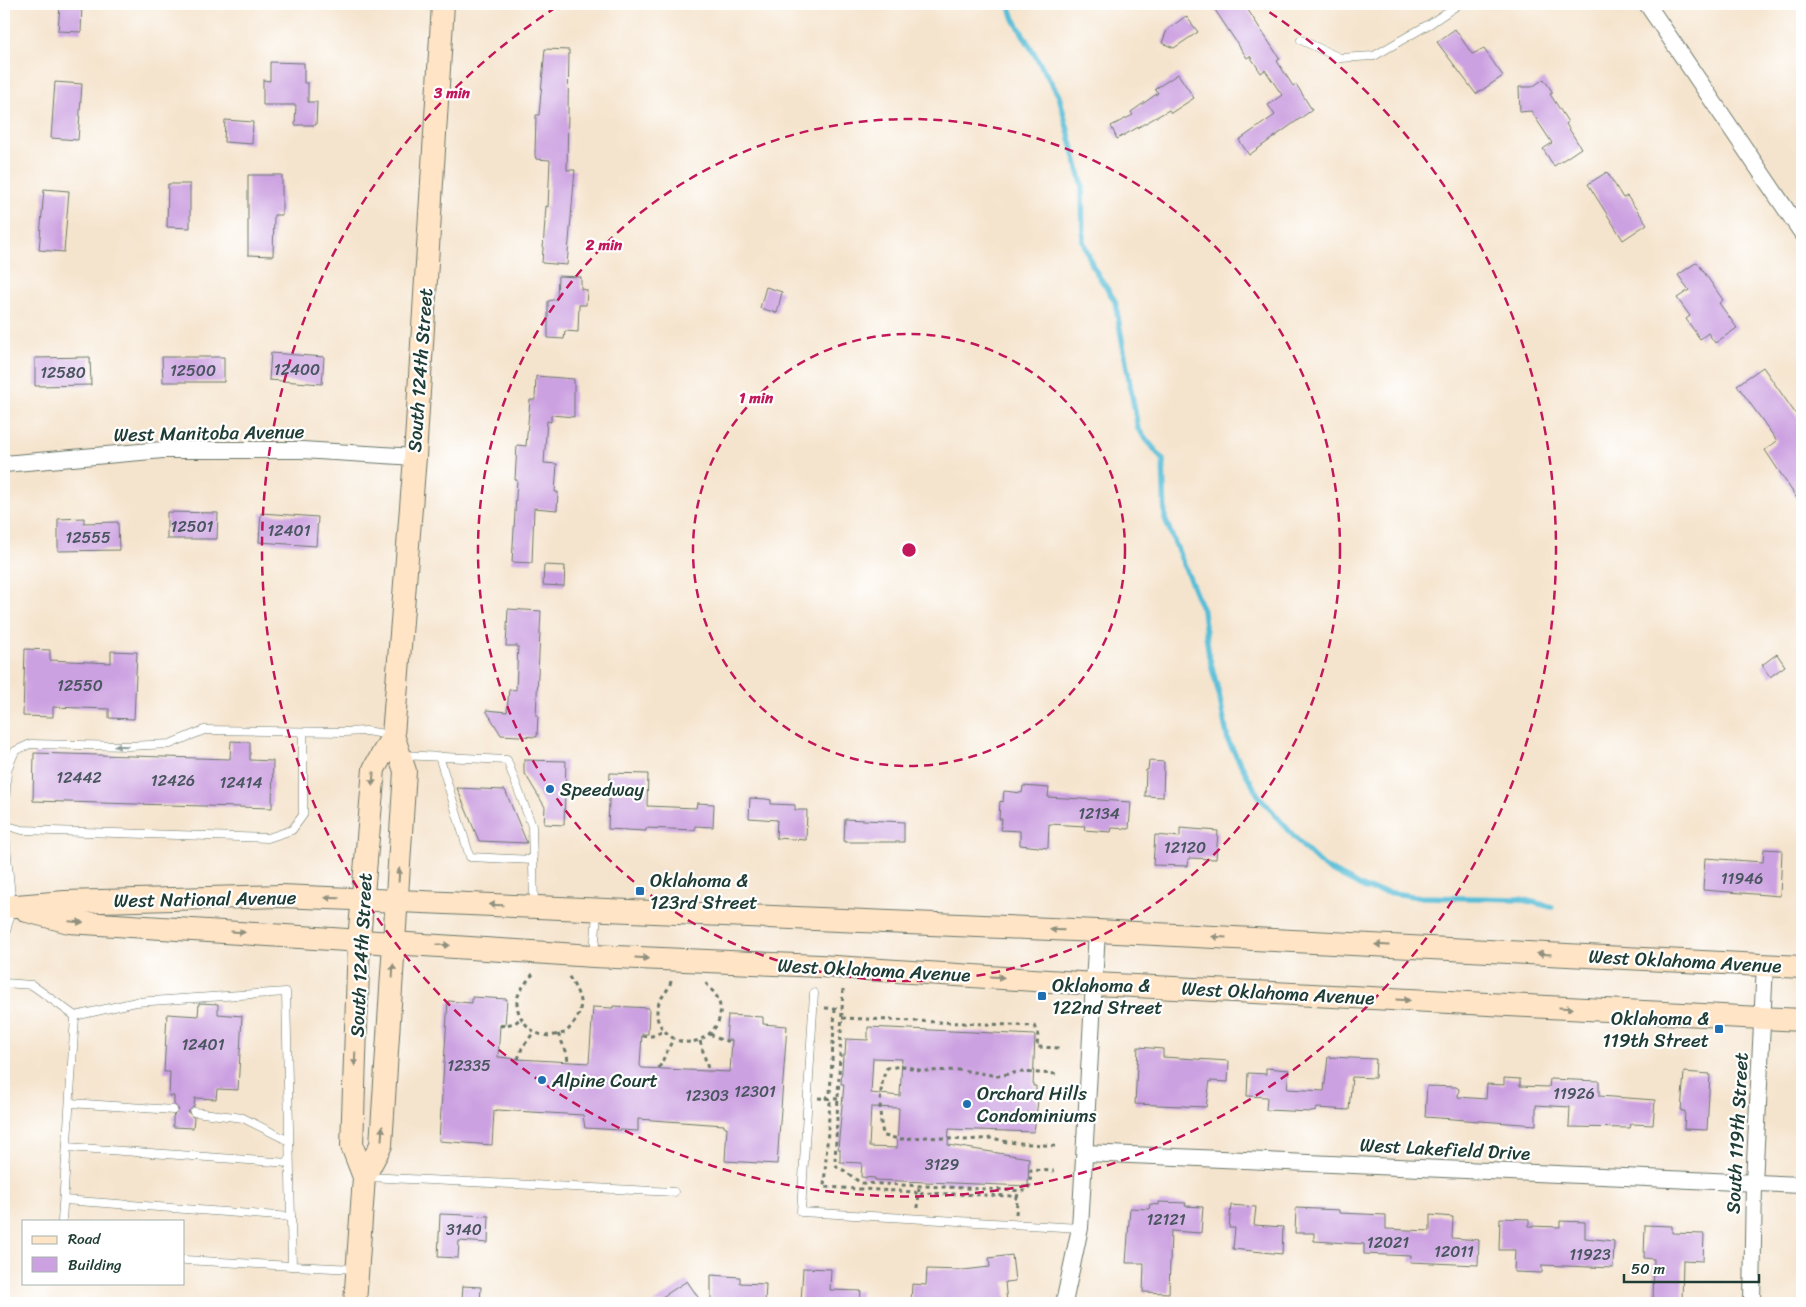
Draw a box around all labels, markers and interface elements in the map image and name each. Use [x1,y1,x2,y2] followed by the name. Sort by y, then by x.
[433,80,471,106] text: 3 min
[585,232,623,258] text: 2 min
[398,287,442,453] street label: South 124th Street
[274,355,320,384] house number: 12400
[170,356,216,385] house number: 12500
[40,358,86,387] house number: 12580
[739,385,774,411] text: 1 min
[113,415,305,451] street label: West Manitoba Avenue
[171,512,214,541] house number: 12501
[267,516,311,545] house number: 12401
[65,523,111,552] house number: 12555
[900,541,918,559] centre of rings
[57,671,103,700] house number: 12550
[113,742,129,750] one-way arrow
[56,763,102,792] house number: 12442
[151,766,195,795] house number: 12426
[220,768,262,797] house number: 12414
[369,772,377,788] one-way arrow
[560,773,644,806] place label: Speedway
[544,783,556,795] marker: Speedway
[1078,799,1120,828] house number: 12134
[1164,833,1206,862] house number: 12120
[650,864,758,919] place label: Oklahoma & 123rd Street
[1721,864,1763,893] house number: 11946
[396,867,404,883] one-way arrow
[340,872,382,1038] street label: South 124th Street
[113,881,297,917] street label: West National Avenue
[634,885,646,897] marker: Oklahoma & 123rd Street
[324,894,340,902] one-way arrow
[488,900,504,908] one-way arrow
[68,918,84,926] one-way arrow
[1049,925,1065,933] one-way arrow
[231,929,247,937] one-way arrow
[1211,933,1227,941] one-way arrow
[1588,939,1782,983] street label: West Oklahoma Avenue
[435,941,451,949] one-way arrow
[1373,941,1389,949] one-way arrow
[777,948,971,992] street label: West Oklahoma Avenue
[1536,949,1552,957] one-way arrow
[634,954,650,962] one-way arrow
[389,963,397,979] one-way arrow
[1052,969,1163,1024] place label: Oklahoma & 122nd Street
[1181,971,1375,1015] street label: West Oklahoma Avenue
[989,974,1005,982] one-way arrow
[1036,990,1048,1002] marker: Oklahoma & 122nd Street
[1396,996,1412,1004] one-way arrow
[1603,1002,1709,1057] place label: Oklahoma & 119th Street
[1558,1004,1574,1012] one-way arrow
[1713,1023,1725,1035] marker: Oklahoma & 119th Street
[181,1030,225,1059] house number: 12401
[351,1051,359,1067] one-way arrow
[447,1051,491,1080] house number: 12335
[1716,1052,1758,1214] street label: South 119th Street
[551,1064,658,1097] place label: Alpine Court
[536,1074,548,1086] marker: Alpine Court
[734,1077,776,1106] house number: 12301
[977,1077,1097,1132] place label: Orchard Hills Condominiums
[1553,1079,1595,1108] house number: 11926
[685,1081,729,1110] house number: 12303
[961,1098,973,1110] marker: Orchard Hills Condominiums
[379,1125,387,1141] one-way arrow
[1359,1128,1531,1170] street label: West Lakefield Drive
[925,1150,960,1179] house number: 3129
[1146,1205,1186,1234] house number: 12121
[446,1215,482,1244] house number: 3140
[22,1220,185,1284] legend
[68,1226,101,1252] text: Road
[1367,1228,1409,1257] house number: 12021
[1434,1237,1474,1266] house number: 12011
[1569,1240,1611,1269] house number: 11923
[68,1252,122,1278] text: Building
[1624,1252,1758,1284] scale bar
[1631,1256,1666,1282] text: 50 m

